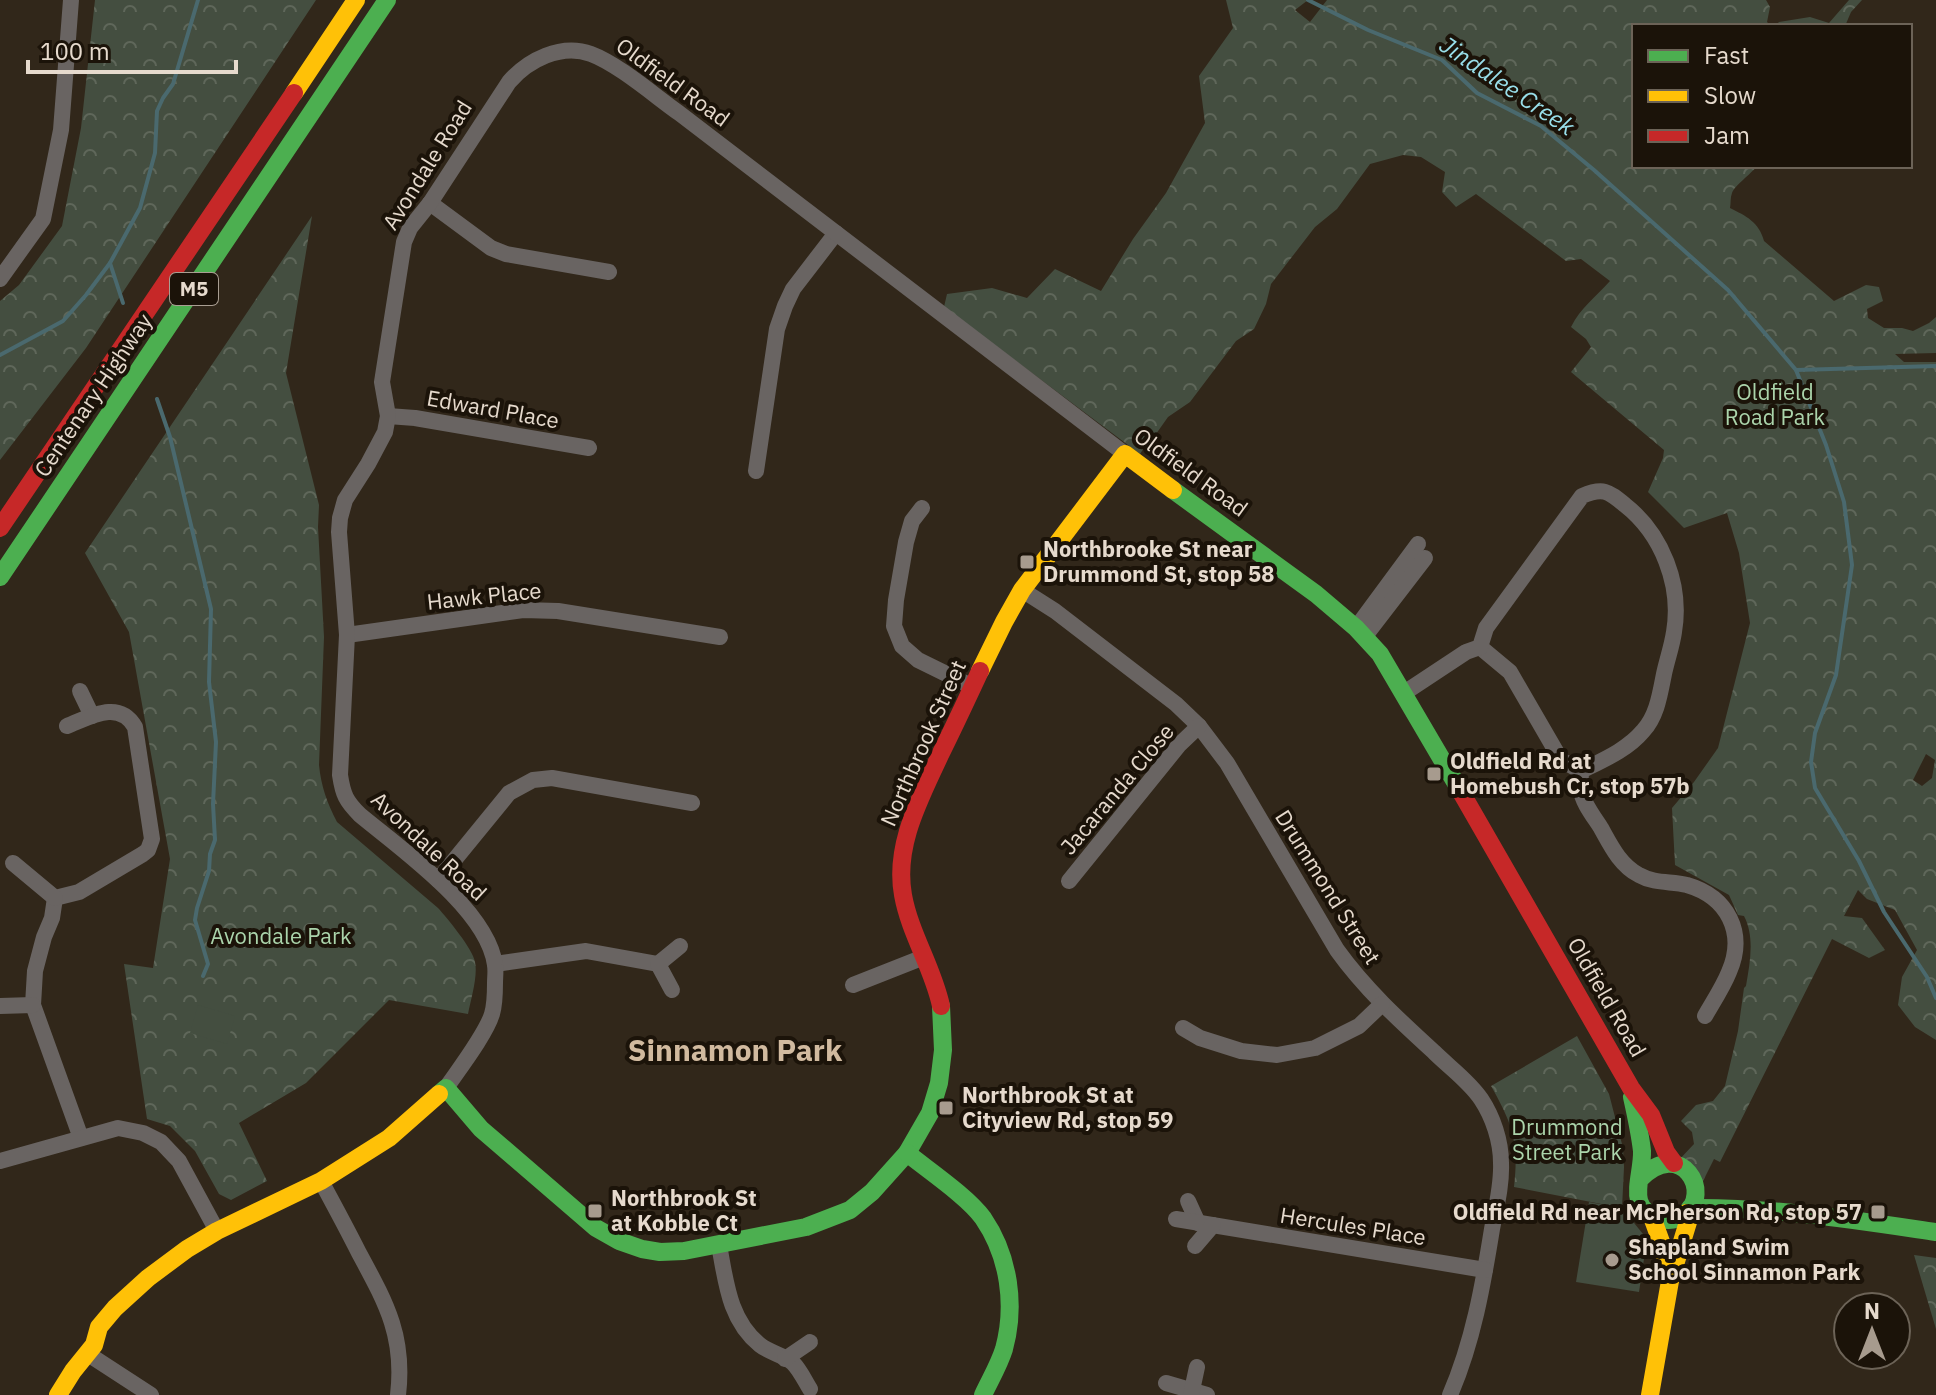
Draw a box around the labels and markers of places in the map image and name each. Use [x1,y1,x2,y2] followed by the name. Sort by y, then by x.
[1043,534,1274,588] place label: Northbrooke St near Drummond St, stop 58
[1018,553,1036,571] marker: Northbrooke St near Drummond St, stop 58
[1450,746,1690,800] place label: Oldfield Rd at Homebush Cr, stop 57b
[1425,765,1443,783] marker: Oldfield Rd at Homebush Cr, stop 57b
[962,1080,1173,1134] place label: Northbrook St at Cityview Rd, stop 59
[937,1099,955,1117] marker: Northbrook St at Cityview Rd, stop 59
[611,1183,757,1237] place label: Northbrook St at Kobble Ct
[1453,1197,1862,1226] place label: Oldfield Rd near McPherson Rd, stop 57
[586,1202,604,1220] marker: Northbrook St at Kobble Ct
[1869,1203,1887,1221] marker: Oldfield Rd near McPherson Rd, stop 57
[1628,1232,1861,1286] place label: Shapland Swim School Sinnamon Park
[1603,1251,1621,1269] marker: Shapland Swim School Sinnamon Park

